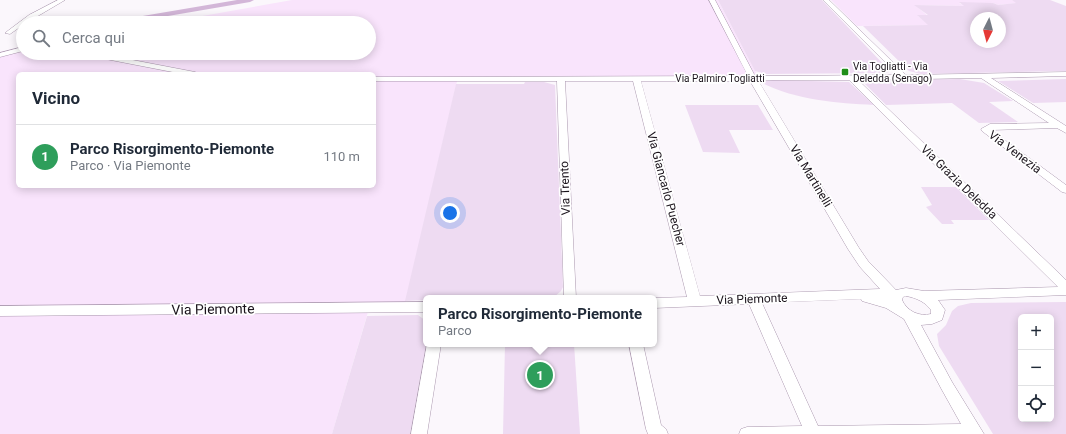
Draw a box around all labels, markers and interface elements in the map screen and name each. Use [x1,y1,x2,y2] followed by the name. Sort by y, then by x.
[970,12,1006,48] north arrow
[16,16,376,60] search box
[30,27,52,49] icon: search
[62,29,125,47] text: Cerca qui
[853,61,932,85] place label: Via Togliatti - Via Deledda (Senago)
[840,67,850,77] marker: Via Togliatti - Via Deledda (Senago)
[675,73,765,84] street label: Via Palmiro Togliatti
[32,88,80,108] text: Vicino
[986,128,1044,176] street label: Via Venezia
[644,130,688,248] street label: Via Giancarlo Puecher
[70,140,274,158] text: Parco Risorgimento-Piemonte
[787,142,835,210] street label: Via Martinelli
[918,142,1000,222] street label: Via Grazia Deledda
[41,149,49,164] text: 1
[323,149,360,164] text: 110 m
[70,158,191,173] text: Parco · Via Piemonte
[557,161,573,215] street label: Via Trento
[440,203,460,223] your location
[716,291,788,307] street label: Via Piemonte
[423,295,657,347] popup
[171,300,255,318] street label: Via Piemonte
[438,305,642,323] text: Parco Risorgimento-Piemonte
[1018,314,1054,422] map controls
[1018,314,1054,350] button: +
[438,323,472,338] text: Parco
[1018,350,1054,386] button: −
[527,360,553,390] pin: 1
[1018,386,1054,422] button: locate

